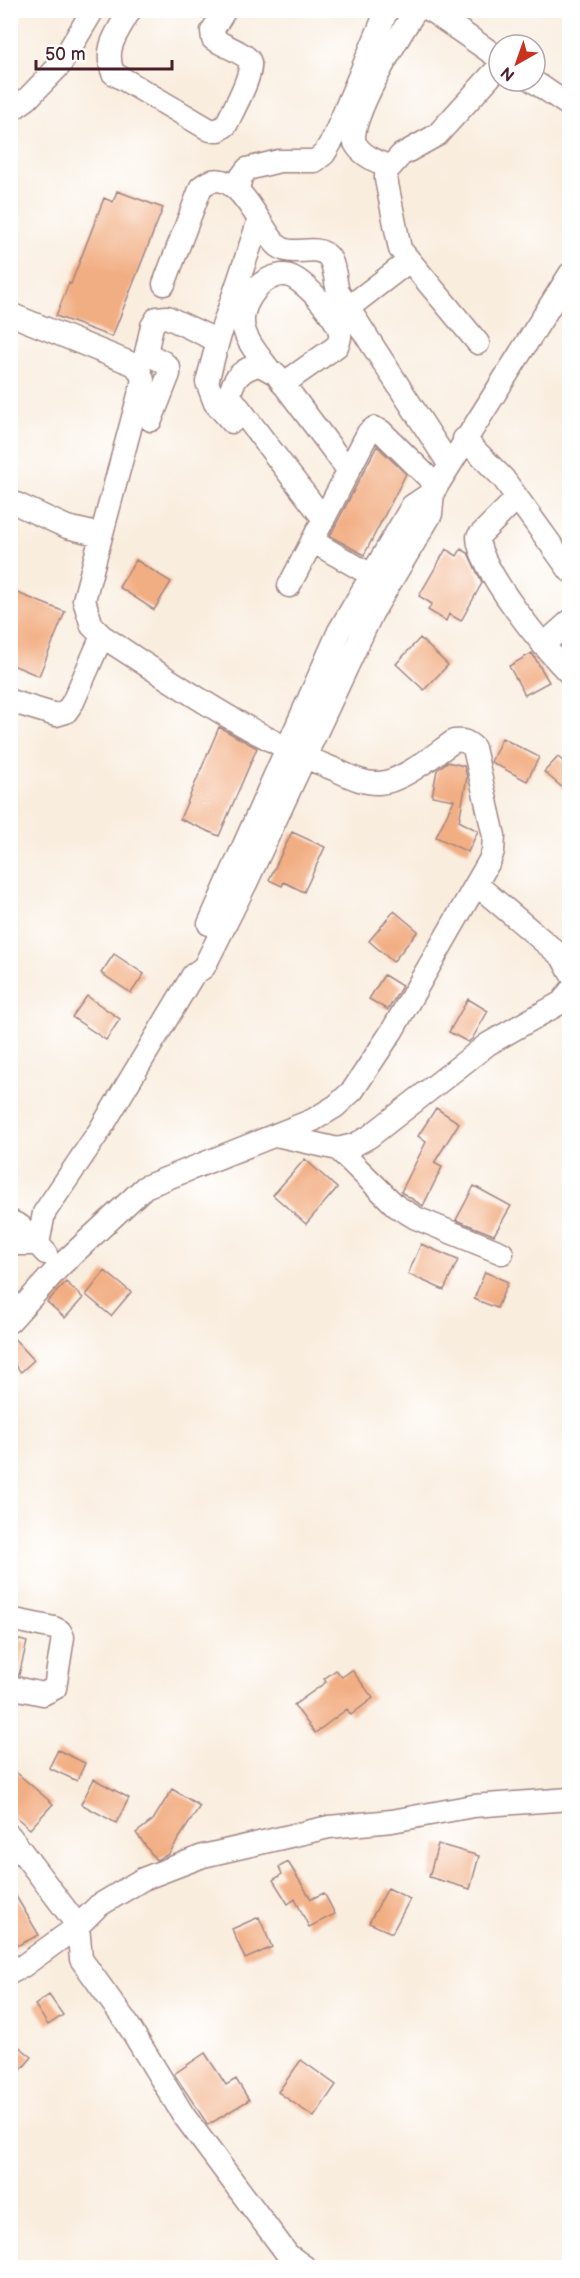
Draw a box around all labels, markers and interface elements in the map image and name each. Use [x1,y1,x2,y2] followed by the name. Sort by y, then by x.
[36,33,172,71] scale bar
[487,33,547,93] north arrow
[45,44,86,65] text: 50 m
[498,62,519,84] text: N

